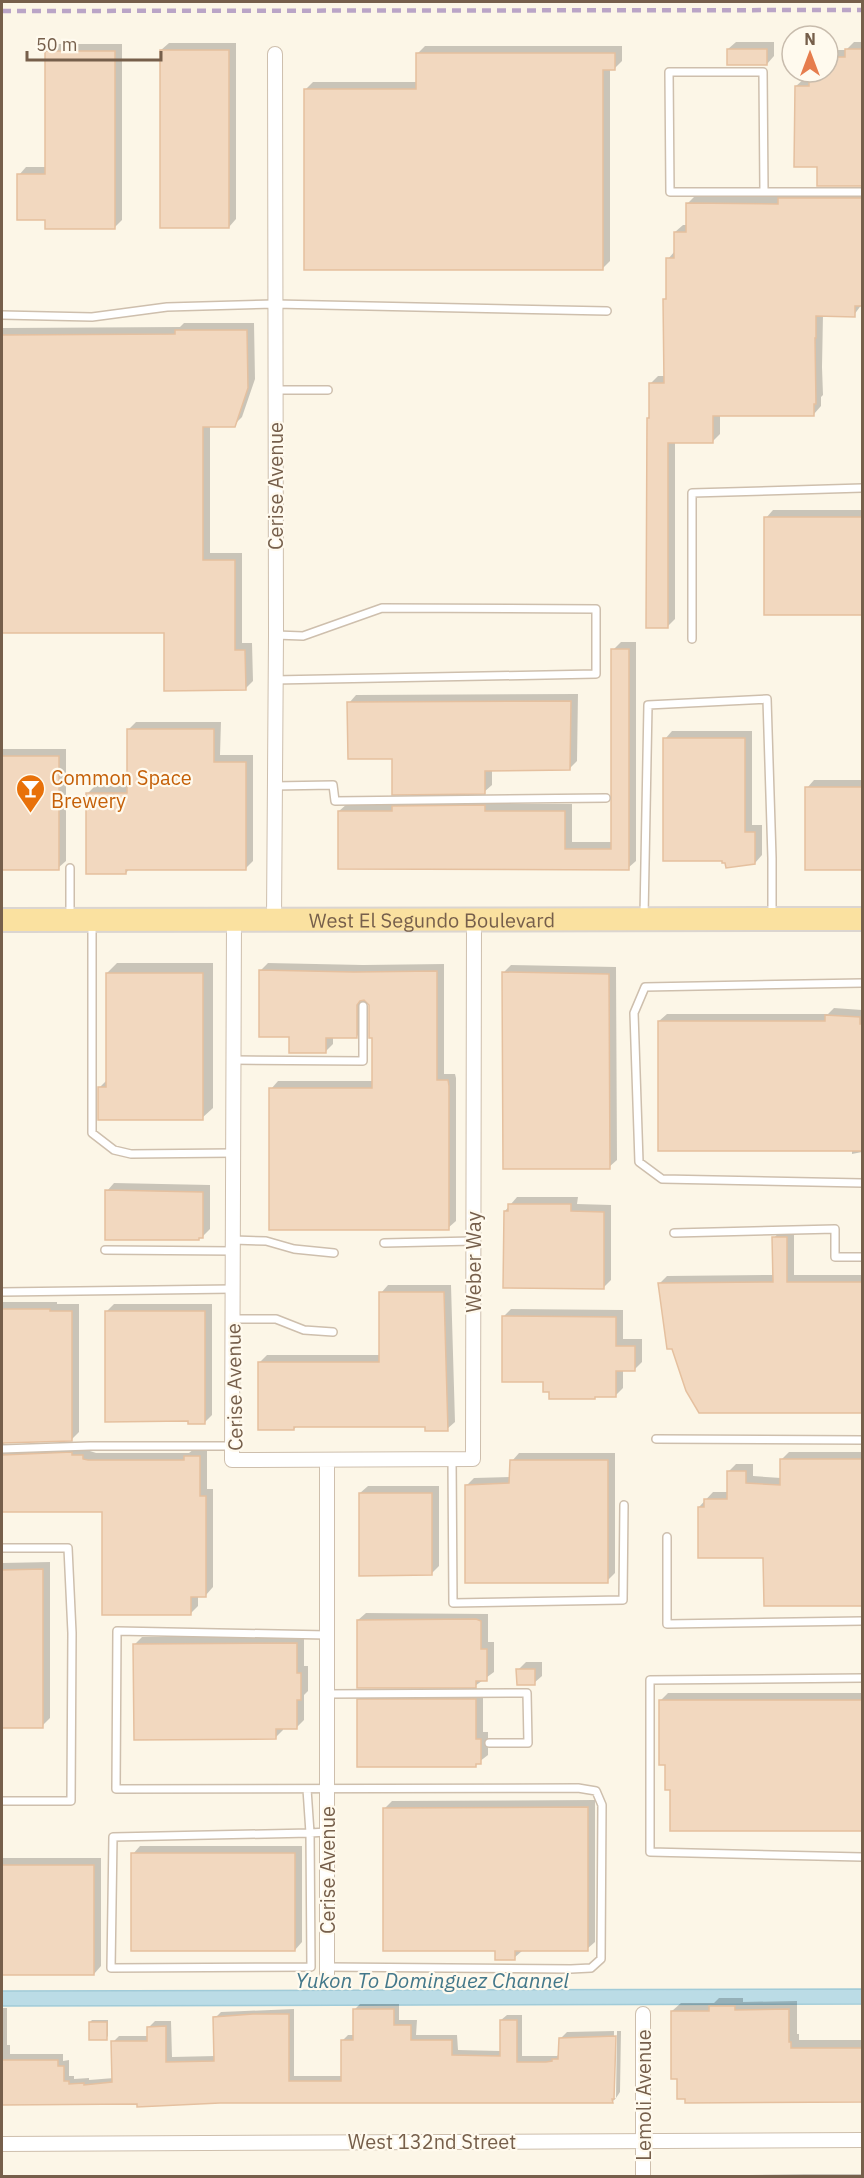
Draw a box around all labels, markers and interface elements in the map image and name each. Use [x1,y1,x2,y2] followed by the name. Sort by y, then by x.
[27,24,160,62] scale bar
[780,24,840,84] north arrow
[804,29,816,49] text: N
[36,33,78,56] text: 50 m
[262,422,289,550] street label: Cerise Avenue
[51,764,192,814] place label: Common Space Brewery
[14,772,46,814] bar icon: Common Space Brewery
[309,906,555,933] street label: West El Segundo Boulevard
[460,1211,487,1313] street label: Weber Way
[219,1323,249,1451] street label: Cerise Avenue
[314,1806,341,1934] street label: Cerise Avenue
[295,1966,569,1994] water label: Yukon To Dominguez Channel
[630,2029,657,2161] street label: Lemoli Avenue
[348,2128,516,2155] street label: West 132nd Street

